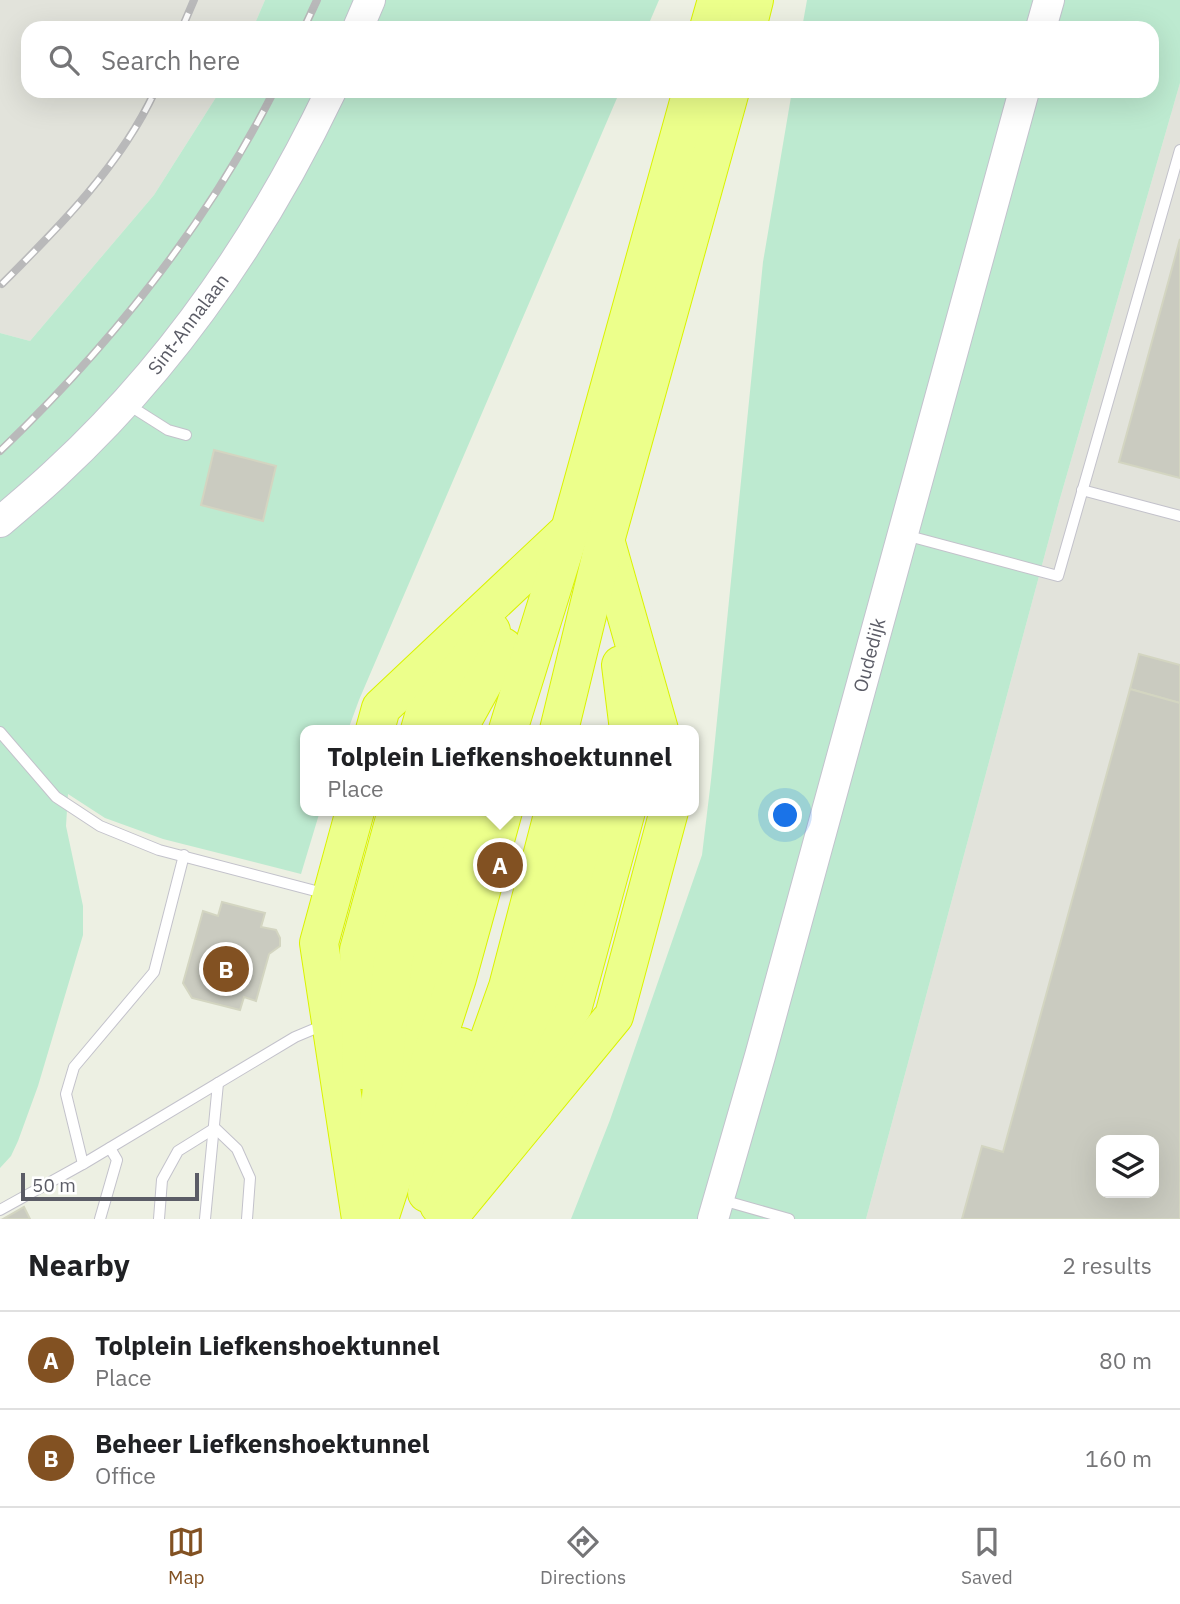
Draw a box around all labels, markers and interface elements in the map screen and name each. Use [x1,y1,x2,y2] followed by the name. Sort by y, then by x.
[21,21,1159,98] search box
[45,41,83,79] icon: search
[101,43,240,77] text: Search here
[142,269,234,379] street label: Sint-Annalaan
[848,615,890,695] street label: Oudedijk
[300,725,699,816] popup
[327,739,672,773] text: Tolplein Liefkenshoektunnel
[327,773,384,803] text: Place
[768,798,802,832] your location
[477,839,523,891] pin: A
[203,943,249,995] pin: B
[1096,1135,1159,1198] map controls
[1096,1135,1159,1198] button: layers
[21,1170,200,1202] scale bar
[32,1173,76,1197] text: 50 m
[28,1245,130,1284] text: Nearby
[1062,1250,1152,1280] text: 2 results
[95,1328,440,1362] text: Tolplein Liefkenshoektunnel
[43,1345,59,1375] text: A
[1099,1345,1152,1375] text: 80 m
[95,1362,152,1392] text: Place
[95,1426,430,1460] text: Beheer Liefkenshoektunnel
[43,1443,59,1473] text: B
[1085,1443,1152,1473] text: 160 m
[95,1460,156,1490] text: Office
[167,1523,205,1589] tab: Map
[540,1523,626,1589] tab: Directions
[961,1523,1013,1589] tab: Saved

